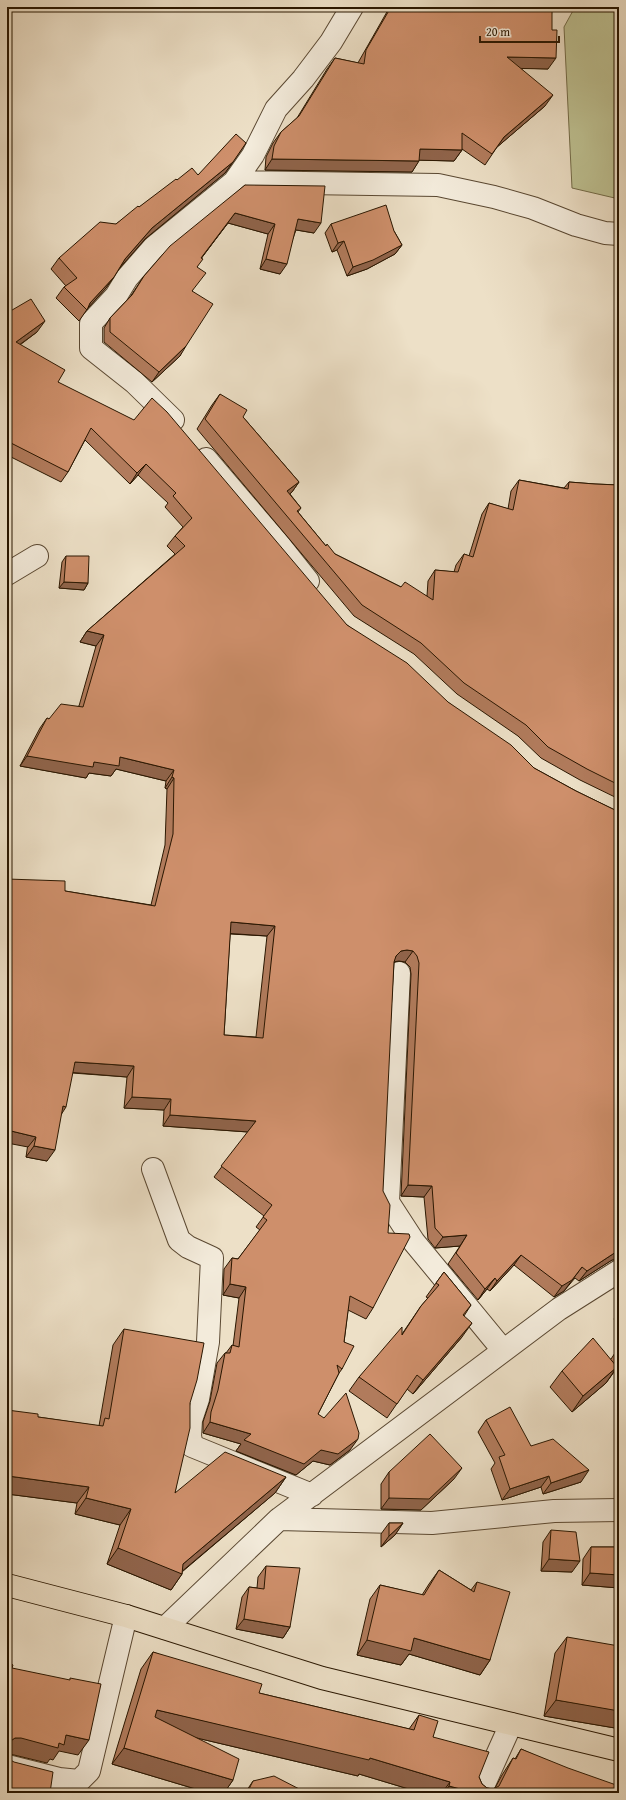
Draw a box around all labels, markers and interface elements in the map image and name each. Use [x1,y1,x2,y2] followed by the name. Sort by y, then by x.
[480,18,559,44] scale bar
[486,23,510,40] text: 20 m

